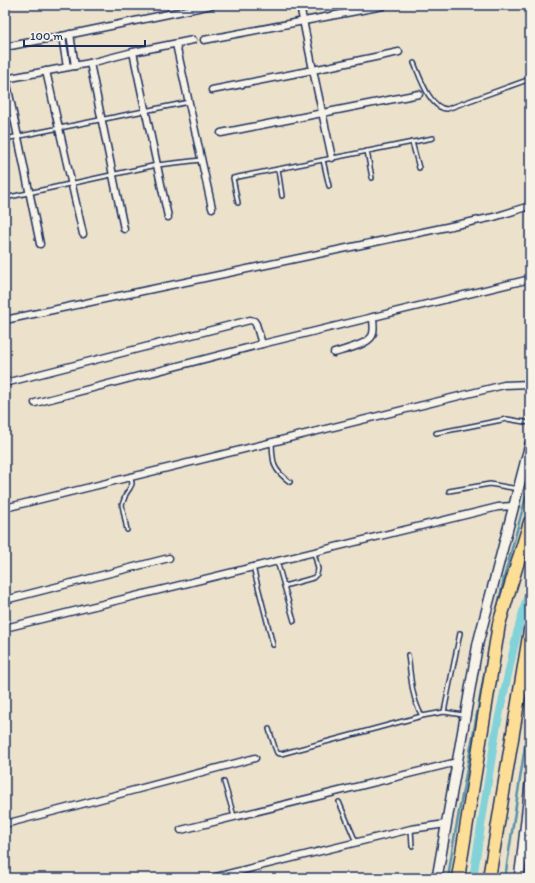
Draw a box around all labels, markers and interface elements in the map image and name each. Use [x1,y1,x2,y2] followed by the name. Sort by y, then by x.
[24,22,145,48] scale bar
[30,29,63,43] text: 100 m

